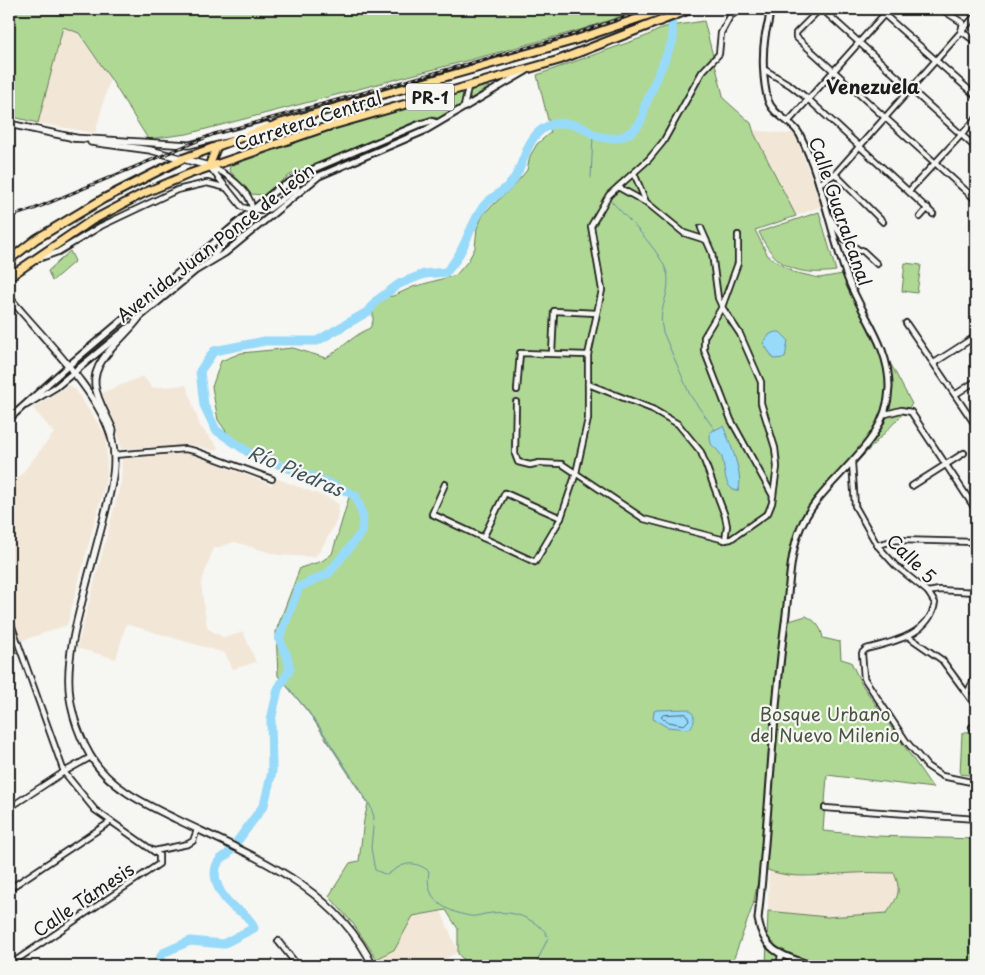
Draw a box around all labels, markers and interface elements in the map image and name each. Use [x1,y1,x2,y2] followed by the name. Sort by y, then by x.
[826,72,920,100] district label: Venezuela
[231,83,385,157] street label: Carretera Central
[406,84,454,110] road number: PR-1
[803,133,879,289] street label: Calle Guaralcanal
[110,156,320,328] street label: Avenida Juan Ponce de León
[244,437,350,504] water label: Río Piedras
[881,527,943,589] street label: Calle 5
[750,700,900,748] park label: Bosque Urbano del Nuevo Milenio
[27,855,139,943] street label: Calle Támesis

